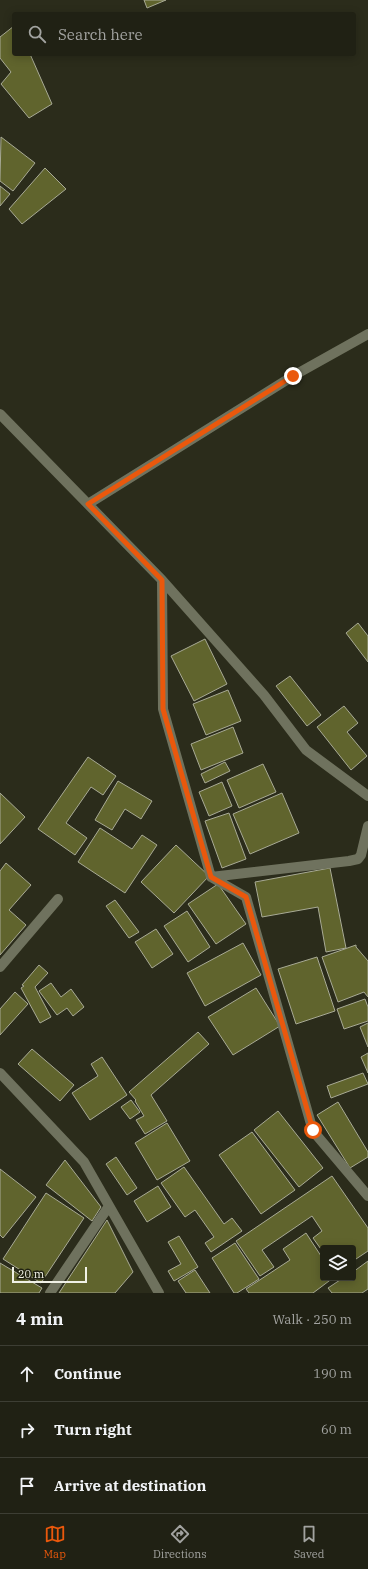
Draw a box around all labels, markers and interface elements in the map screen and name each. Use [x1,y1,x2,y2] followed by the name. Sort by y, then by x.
[12,12,356,56] search box
[26,23,48,45] icon: search
[58,25,143,44] text: Search here
[284,367,302,385] route end
[304,1121,322,1139] route start
[320,1245,356,1281] map controls
[320,1245,356,1281] button: layers
[12,1265,87,1284] scale bar
[18,1267,44,1281] text: 20 m
[16,1308,64,1330] text: 4 min
[273,1311,352,1328] text: Walk · 250 m
[16,1363,38,1385] icon: ahead
[54,1364,121,1383] text: Continue
[313,1365,352,1382] text: 190 m
[16,1419,38,1441] icon: right
[54,1420,132,1439] text: Turn right
[321,1421,352,1438] text: 60 m
[16,1475,38,1497] icon: arrive
[54,1476,206,1495] text: Arrive at destination
[44,1523,66,1561] tab: Map
[153,1523,207,1561] tab: Directions
[294,1523,324,1561] tab: Saved

